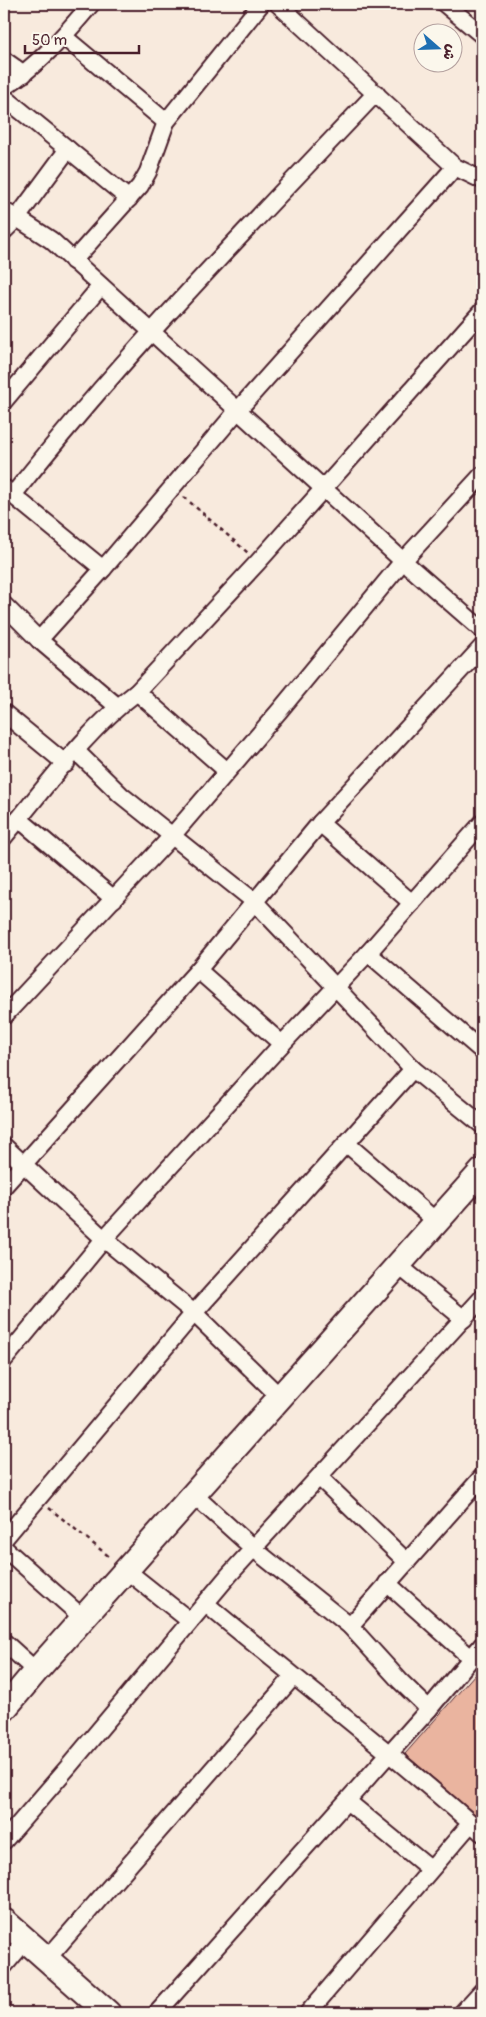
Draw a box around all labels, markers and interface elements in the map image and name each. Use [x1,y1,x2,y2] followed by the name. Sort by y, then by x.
[25,22,139,54] scale bar
[414,22,464,72] north arrow
[32,31,67,50] text: 50 m
[439,42,460,62] text: ش

